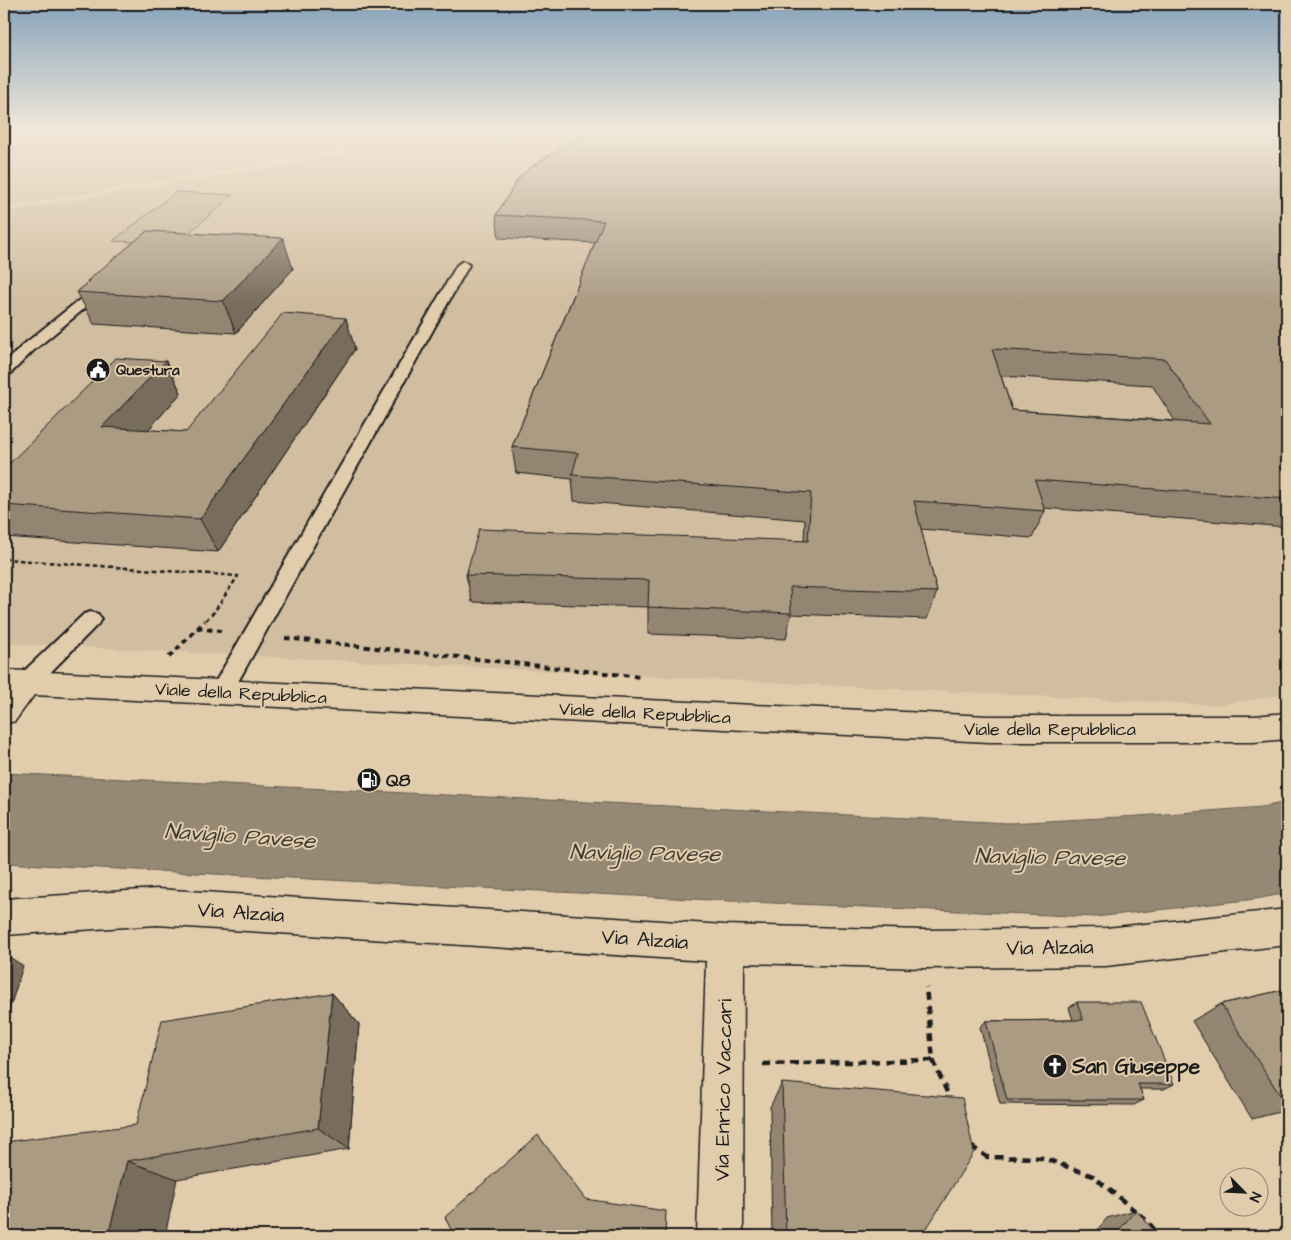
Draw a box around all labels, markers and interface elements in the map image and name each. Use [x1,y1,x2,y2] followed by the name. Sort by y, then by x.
[85,357,111,383] public building icon: Questura
[116,360,180,381] place label: Questura
[154,677,328,710] street label: Viale della Repubblica
[558,697,732,730] street label: Viale della Repubblica
[964,717,1136,742] street label: Viale della Repubblica
[356,767,382,793] fuel station icon: Q8
[386,768,411,793] place label: Q8
[164,816,317,858] water label: Naviglio Pavese
[569,837,722,871] water label: Naviglio Pavese
[974,841,1127,875] water label: Naviglio Pavese
[196,895,286,930] street label: Via Alzaia
[600,922,690,957] street label: Via Alzaia
[1006,932,1094,963] street label: Via Alzaia
[707,999,740,1182] street label: Via Enrico Vaccari
[1071,1052,1201,1082] place label: San Giuseppe
[1042,1053,1068,1079] church icon: San Giuseppe
[1218,1168,1268,1218] north arrow
[1244,1189,1266,1205] text: N

